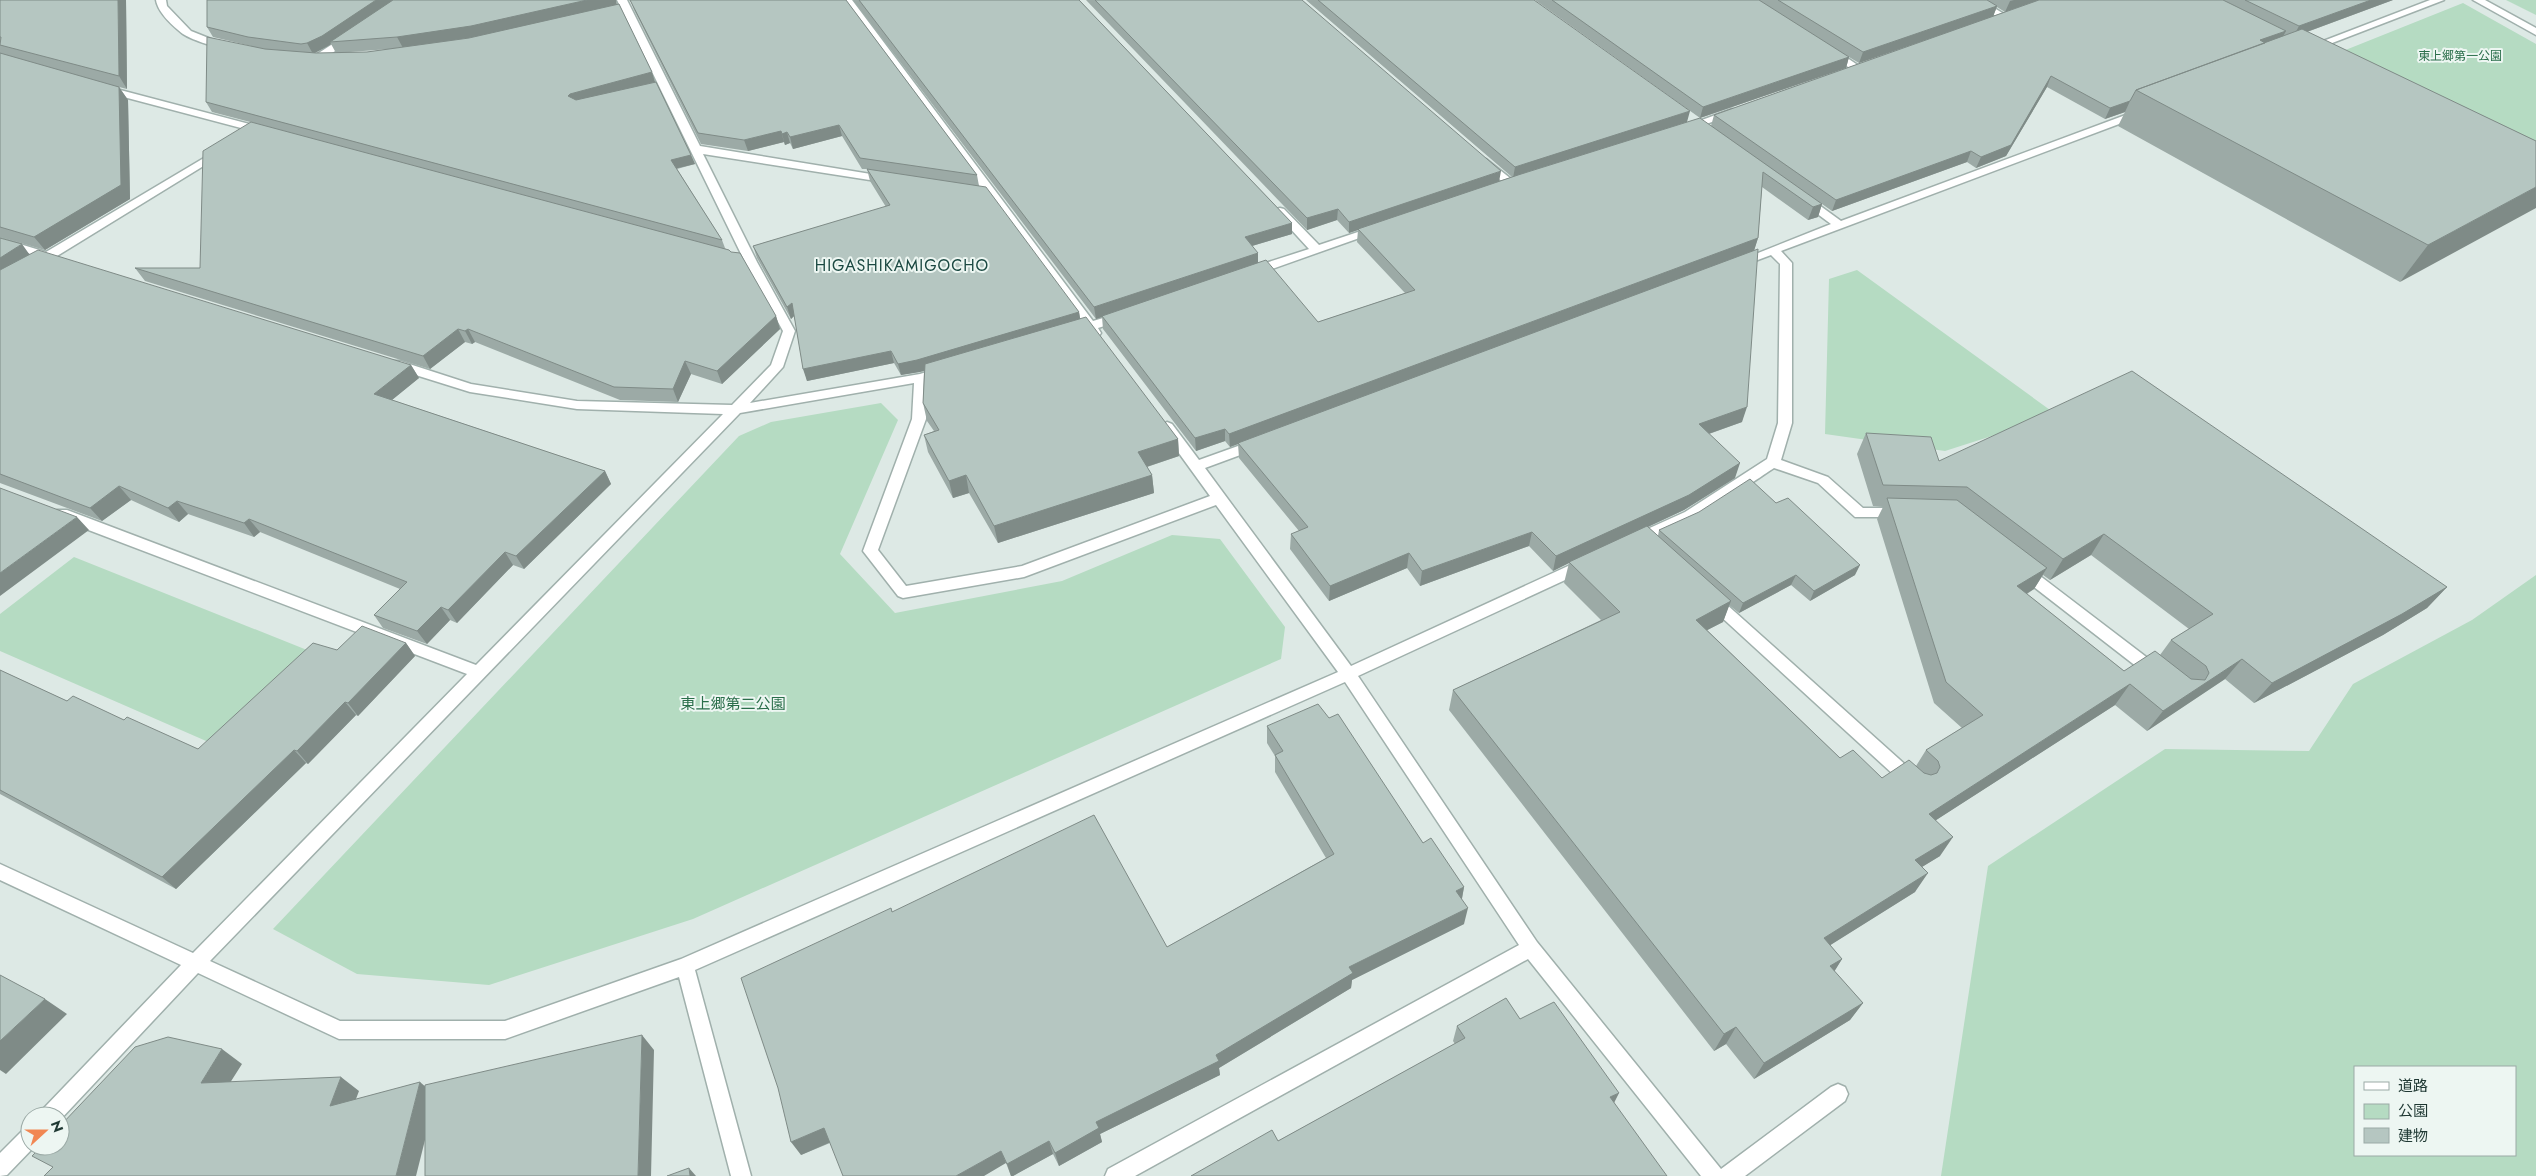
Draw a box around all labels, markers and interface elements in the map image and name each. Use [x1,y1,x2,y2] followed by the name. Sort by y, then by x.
[2418,47,2502,65] park label: 東上郷第一公園
[815,254,989,277] district label: HIGASHIKAMIGOCHO
[680,693,786,715] park label: 東上郷第二公園
[2354,1066,2516,1156] legend
[2398,1075,2428,1097] text: 道路
[2398,1100,2428,1122] text: 公園
[20,1106,70,1156] north arrow
[46,1118,68,1135] text: N
[2398,1125,2428,1147] text: 建物

